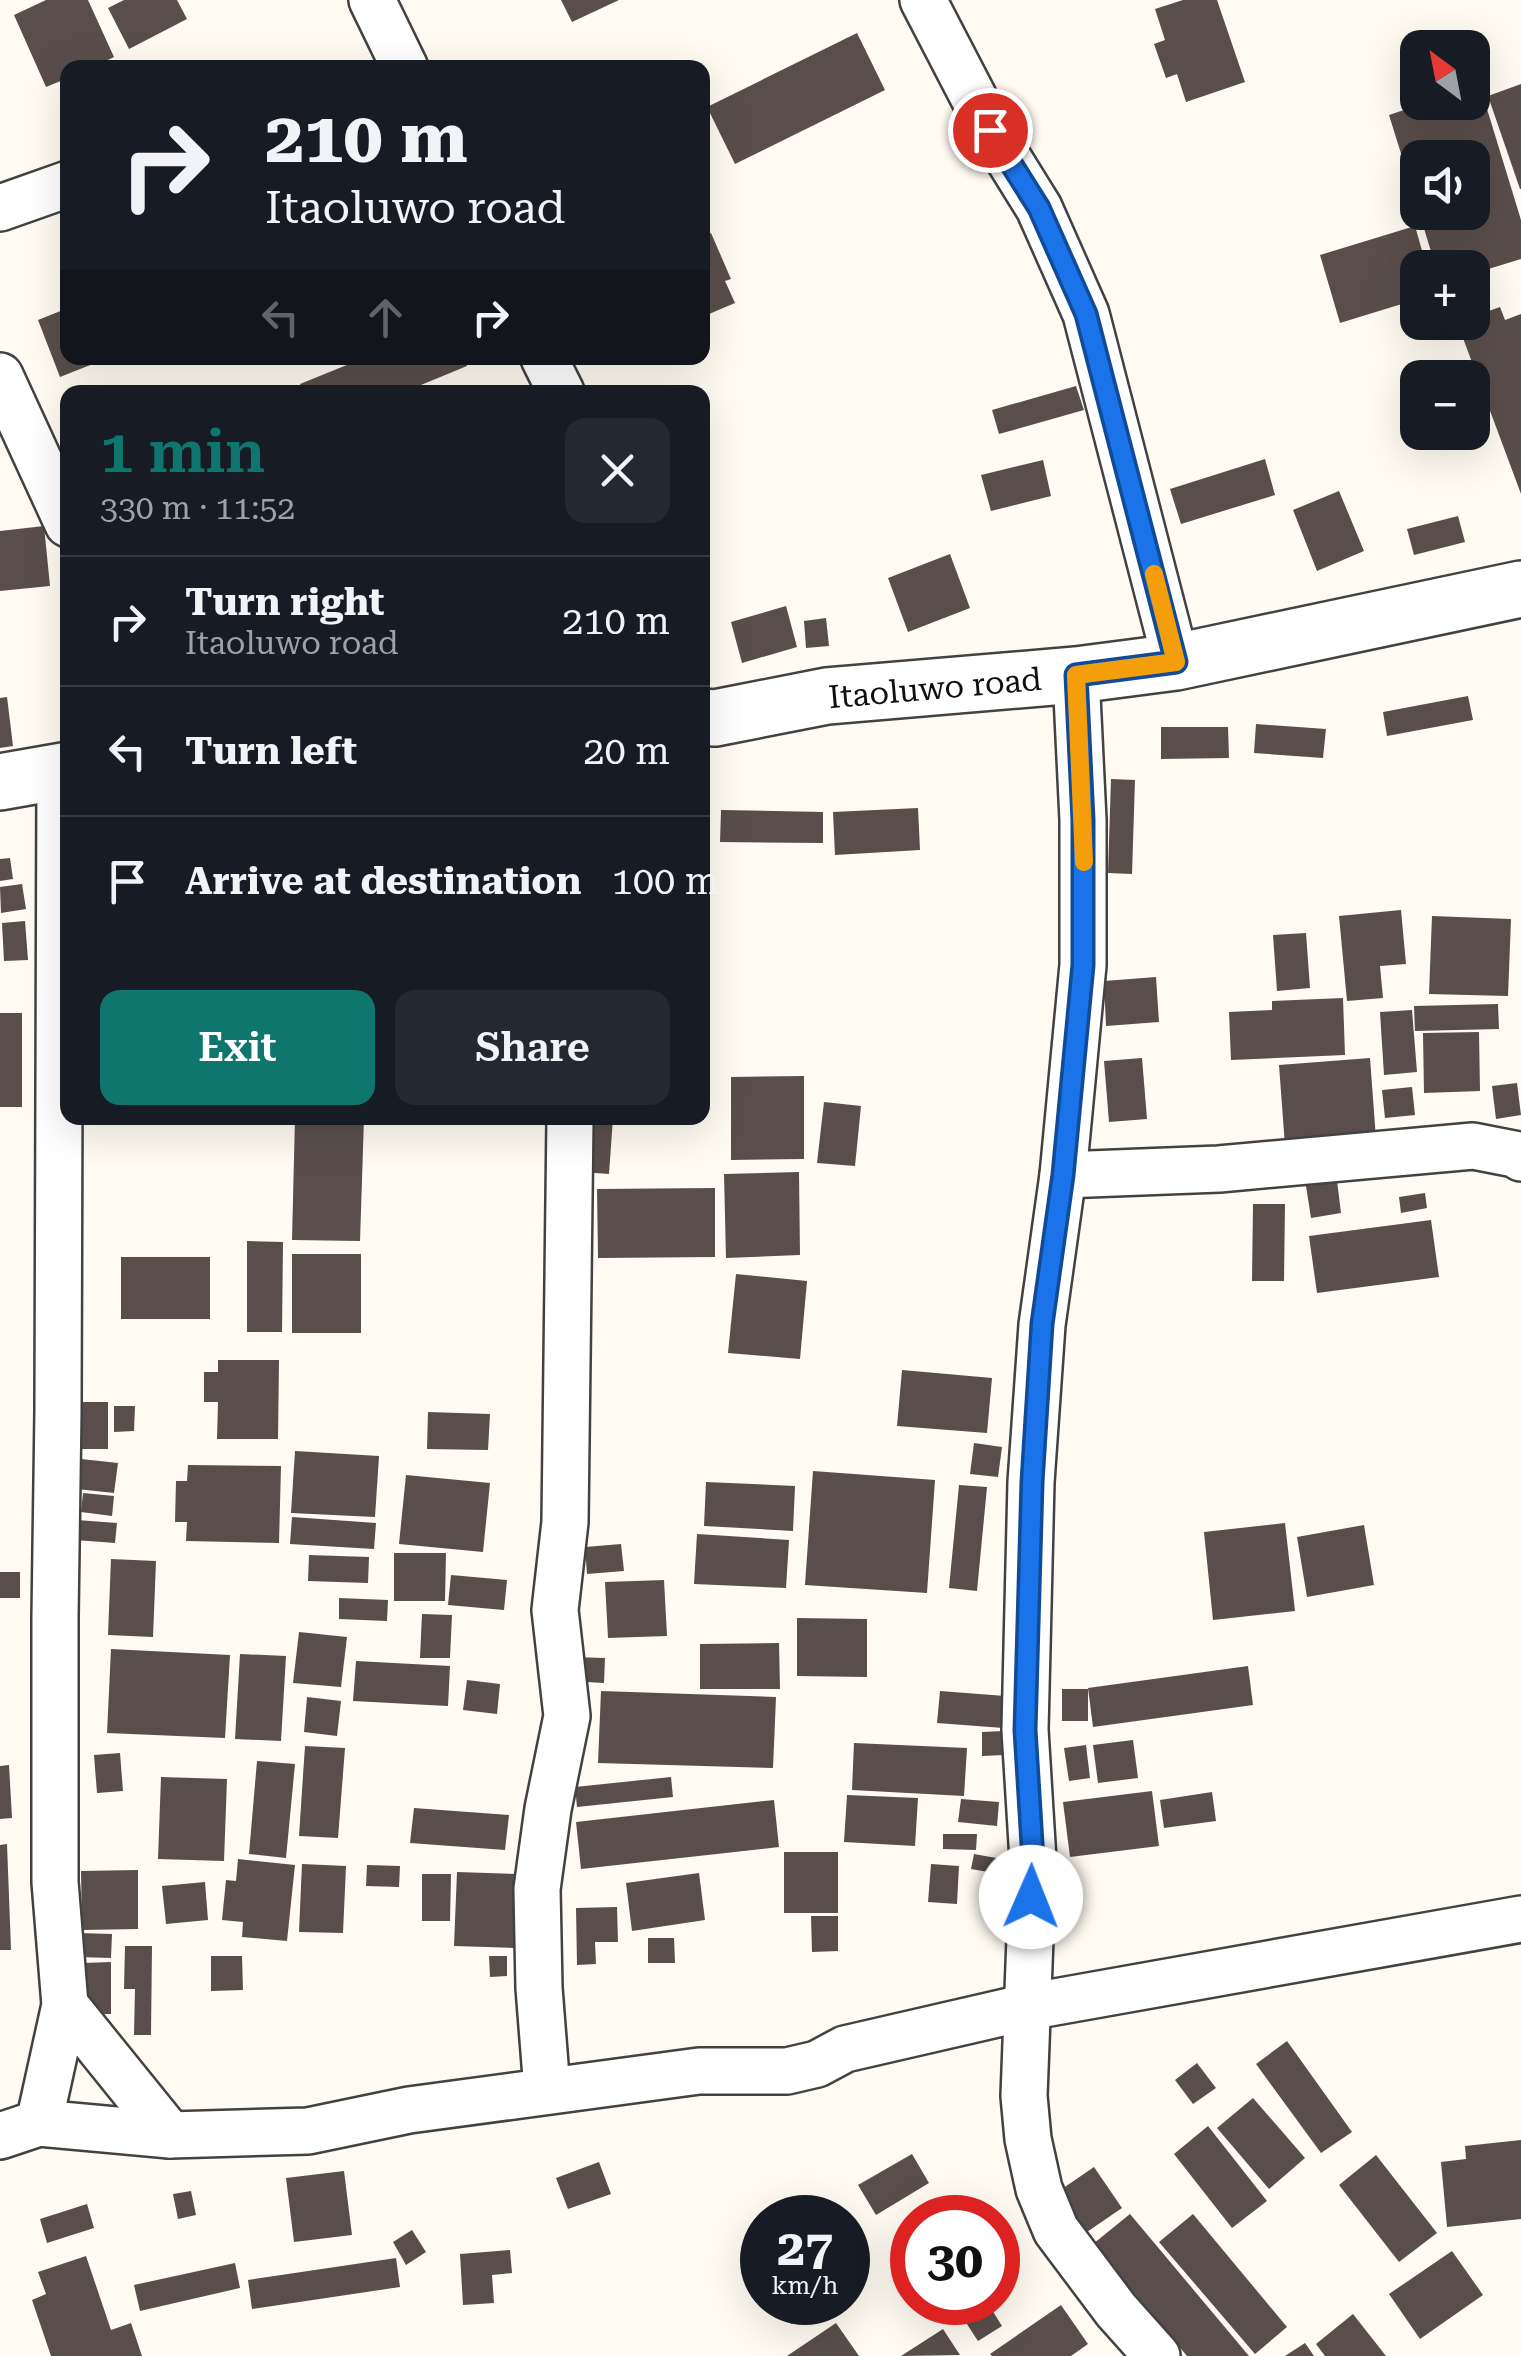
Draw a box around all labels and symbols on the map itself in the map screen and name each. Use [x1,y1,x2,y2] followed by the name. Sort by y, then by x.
[1400,30,1490,120] north arrow
[948,88,1033,173] pin
[827,660,1043,716] street label: Itaoluwo road
[979,1845,1083,1949] position arrow
[890,2195,1020,2325] speed limit sign: 30

